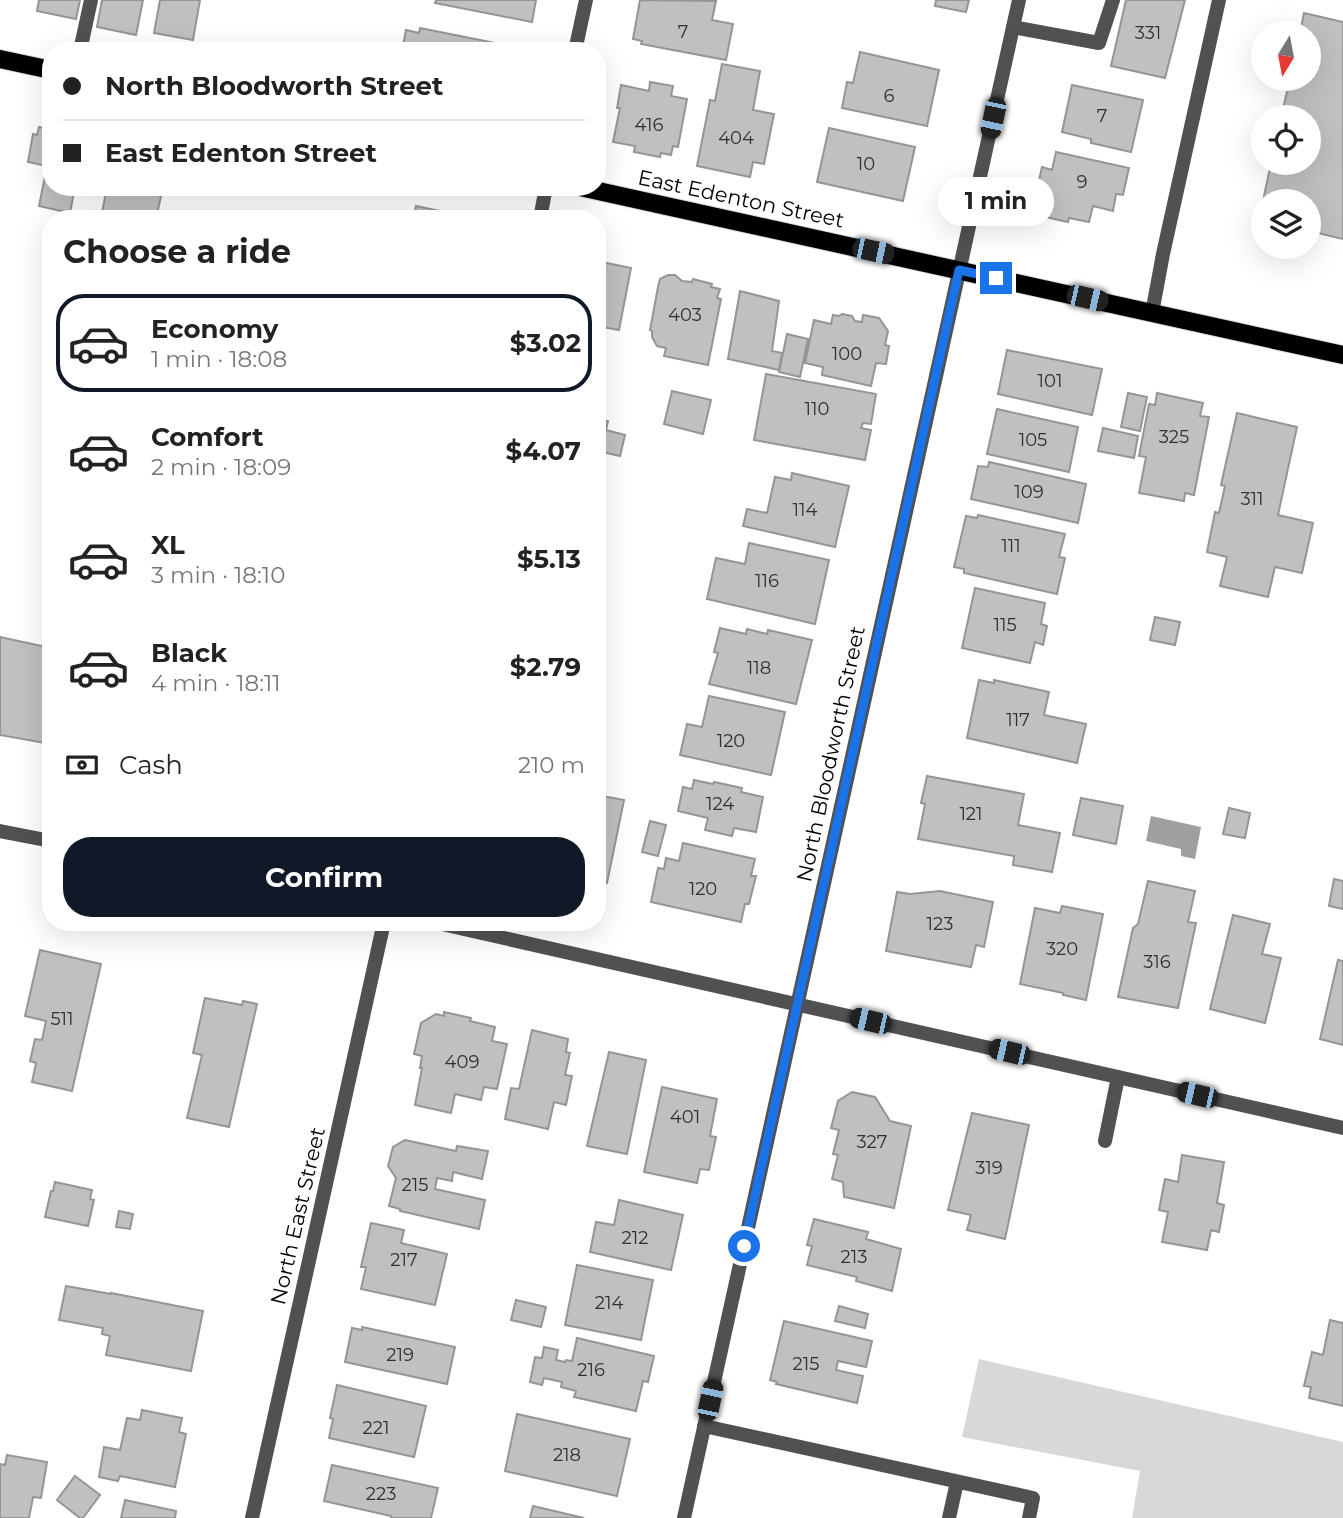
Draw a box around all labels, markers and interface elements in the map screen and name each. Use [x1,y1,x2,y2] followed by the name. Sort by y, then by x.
[678,21,688,43] house number: 7
[1251,21,1321,91] north arrow
[1251,21,1321,259] map controls
[1135,22,1161,44] house number: 331
[105,70,443,102] text: North Bloodworth Street
[884,85,895,107] house number: 6
[979,95,1008,141] car
[1097,105,1107,127] house number: 7
[1251,105,1321,175] button: locate
[635,114,663,136] house number: 416
[718,127,754,149] house number: 404
[105,137,377,169] text: East Edenton Street
[857,153,875,175] house number: 10
[636,164,846,233] street label: East Edenton Street
[1077,171,1088,193] house number: 9
[938,176,1054,226] callout: 1 min
[965,187,1027,215] text: 1 min
[1251,189,1321,259] button: layers
[63,232,291,271] text: Choose a ride
[851,236,896,266] car
[980,262,1012,294] route end
[1065,283,1110,313] car
[668,304,702,326] house number: 403
[67,312,130,375] icon: car
[151,313,278,345] text: Economy
[510,327,581,359] text: $3.02
[832,343,862,365] house number: 100
[151,345,287,373] text: 1 min · 18:08
[1038,370,1062,392] house number: 101
[805,398,829,420] house number: 110
[67,420,130,483] icon: car
[151,421,263,453] text: Comfort
[1159,426,1189,448] house number: 325
[1019,429,1047,451] house number: 105
[506,435,581,467] text: $4.07
[151,453,291,481] text: 2 min · 18:09
[1014,481,1044,503] house number: 109
[1240,488,1264,510] house number: 311
[793,499,818,521] house number: 114
[67,528,130,591] icon: car
[151,529,185,561] text: XL
[1001,535,1021,557] house number: 111
[517,543,581,575] text: $5.13
[151,561,285,589] text: 3 min · 18:10
[755,570,779,592] house number: 116
[993,614,1017,636] house number: 115
[791,624,870,884] street label: North Bloodworth Street
[67,636,130,699] icon: car
[151,637,227,669] text: Black
[510,651,581,683] text: $2.79
[747,657,771,679] house number: 118
[151,669,281,697] text: 4 min · 18:11
[1006,709,1030,731] house number: 117
[717,730,745,752] house number: 120
[63,746,101,784] icon: cash
[119,749,183,781] text: Cash
[518,751,585,779] text: 210 m
[706,793,734,815] house number: 124
[959,803,983,825] house number: 121
[63,837,585,917] button: Confirm
[689,878,717,900] house number: 120
[927,913,953,935] house number: 123
[1046,938,1078,960] house number: 320
[1143,951,1171,973] house number: 316
[848,1006,893,1036] car
[50,1008,74,1030] house number: 511
[987,1037,1032,1067] car
[445,1051,479,1073] house number: 409
[1175,1080,1220,1110] car
[670,1106,700,1128] house number: 401
[265,1125,330,1307] street label: North East Street
[857,1131,887,1153] house number: 327
[975,1157,1003,1179] house number: 319
[402,1174,428,1196] house number: 215
[622,1227,648,1249] house number: 212
[728,1230,760,1262] route start
[841,1246,867,1268] house number: 213
[390,1249,418,1271] house number: 217
[595,1292,623,1314] house number: 214
[386,1344,414,1366] house number: 219
[793,1353,819,1375] house number: 215
[577,1359,605,1381] house number: 216
[696,1377,725,1423] car
[363,1417,389,1439] house number: 221
[553,1444,581,1466] house number: 218
[366,1483,396,1505] house number: 223

